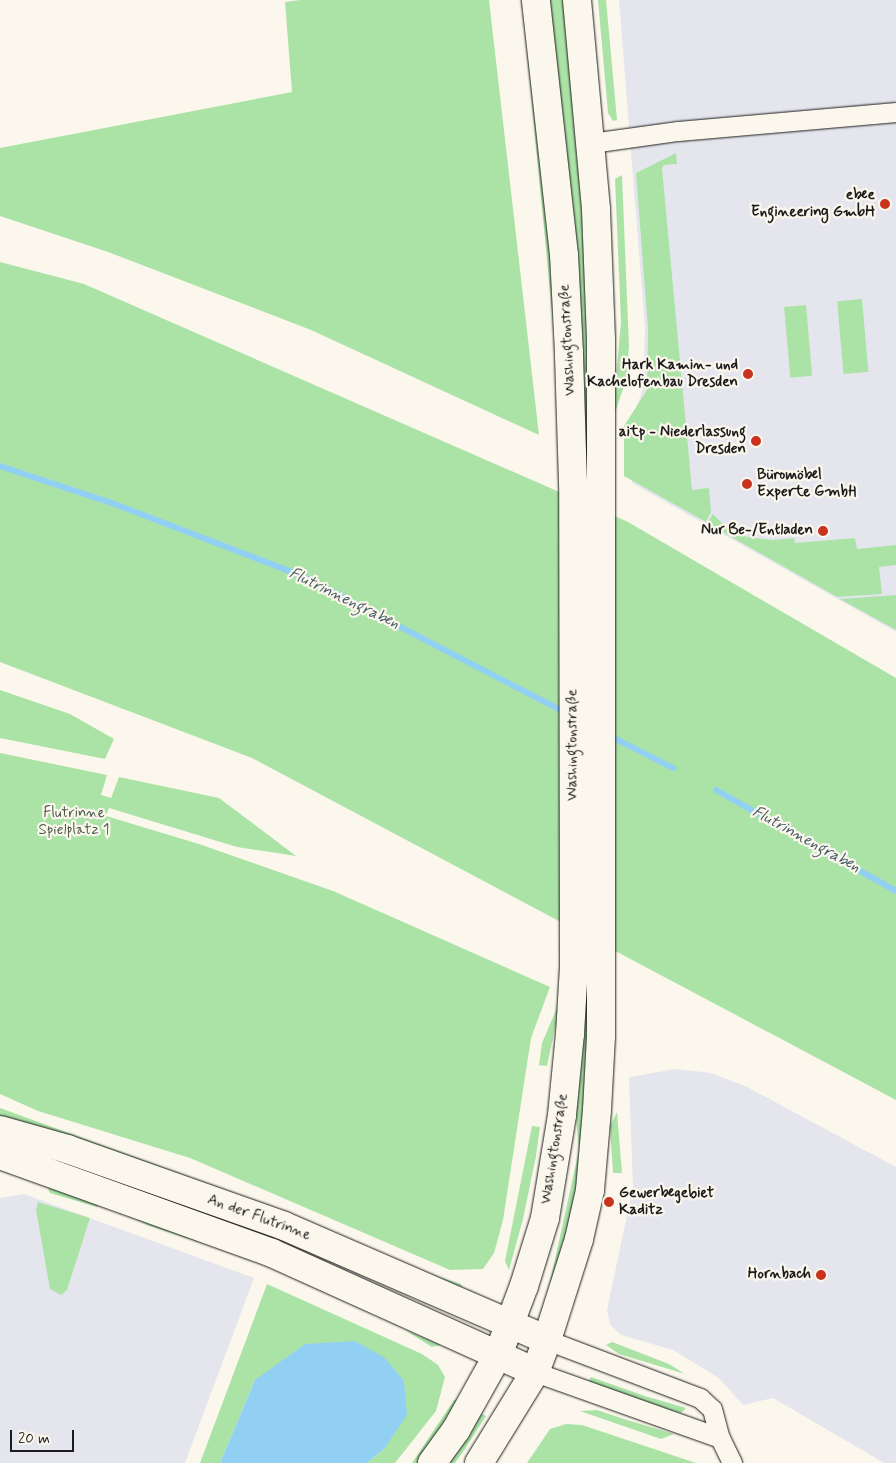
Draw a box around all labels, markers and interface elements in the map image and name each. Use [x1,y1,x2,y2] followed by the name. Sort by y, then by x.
[751,186,875,221] place label: ebee Engineering GmbH
[879,198,891,210] marker: ebee Engineering GmbH
[556,284,580,396] street label: Washingtonstraße
[587,356,738,391] place label: Hark Kamin- und Kachelofenbau Dresden
[742,368,754,380] marker: Hark Kamin- und Kachelofenbau Dresden
[619,423,746,458] place label: aitp - Niederlassung Dresden
[750,435,762,447] marker: aitp - Niederlassung Dresden
[757,466,856,501] place label: Büromöbel Experte GmbH
[741,478,753,490] marker: Büromöbel Experte GmbH
[701,522,813,540] place label: Nur Be-/Entladen
[817,525,829,537] marker: Nur Be-/Entladen
[286,564,402,634] water label: Flutrinnengraben
[564,689,582,801] street label: Washingtonstraße
[749,802,863,878] water label: Flutrinnengraben
[38,804,110,839] park label: Flutrinne Spielplatz 1
[537,1092,573,1206] street label: Washingtonstraße
[619,1184,714,1219] place label: Gewerbegebiet Kaditz
[205,1191,313,1245] street label: An der Flutrinne
[603,1196,615,1208] marker: Gewerbegebiet Kaditz
[748,1266,811,1284] place label: Hornbach
[815,1269,827,1281] marker: Hornbach
[12,1420,76,1452] scale bar
[18,1429,50,1449] text: 20 m

